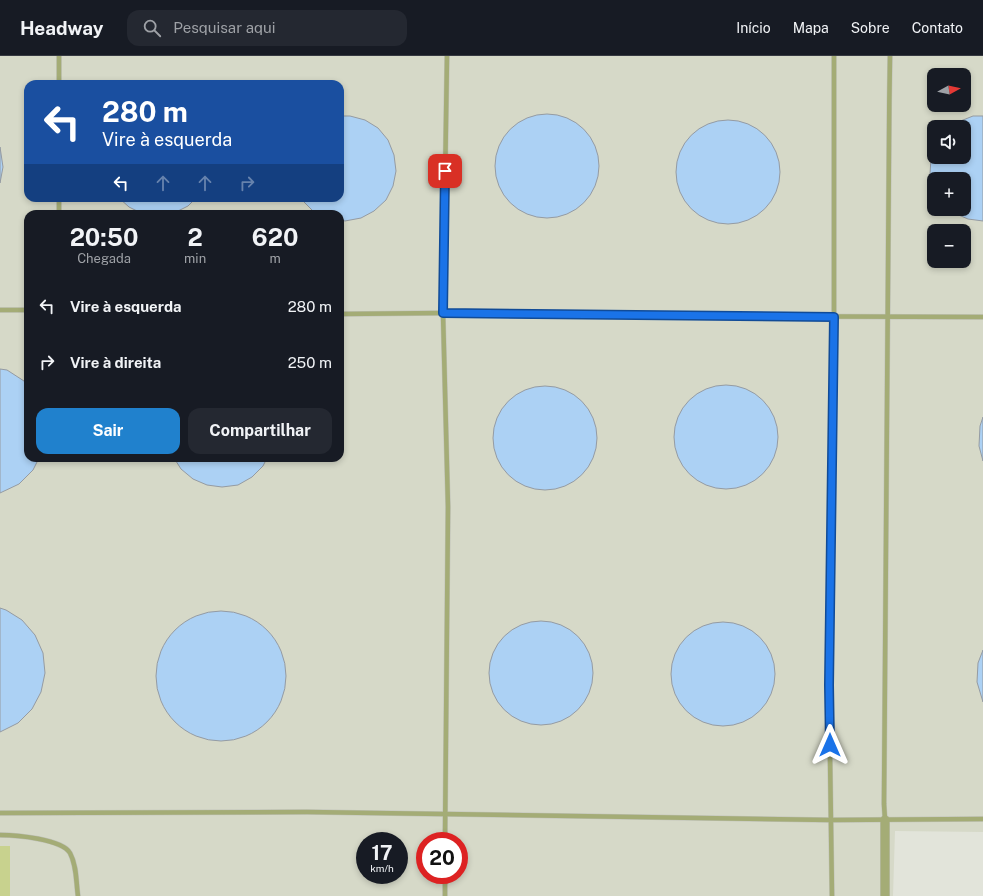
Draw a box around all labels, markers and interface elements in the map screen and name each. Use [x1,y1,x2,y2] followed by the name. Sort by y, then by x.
[127,10,407,46] search box
[20,17,103,39] text: Headway
[141,17,163,39] icon: search
[173,19,275,36] text: Pesquisar aqui
[736,20,771,36] text: Início
[793,20,829,36] text: Mapa
[851,20,890,36] text: Sobre
[912,20,963,36] text: Contato
[927,68,971,112] north arrow
[927,68,971,268] map controls
[102,95,188,128] text: 280 m
[36,96,88,148] icon: left
[927,120,971,164] button: sound
[102,129,232,150] text: Vire à esquerda
[428,154,462,188] pin
[434,160,456,182] icon: arrive
[110,172,132,194] icon: left
[152,172,174,194] icon: ahead
[194,172,216,194] icon: ahead
[236,172,258,194] icon: right
[927,172,971,216] button: +
[70,223,138,251] text: 20:50
[188,223,203,251] text: 2
[252,223,298,251] text: 620
[927,224,971,268] button: −
[77,251,131,266] text: Chegada
[184,251,206,266] text: min
[269,251,281,266] text: m
[36,295,58,317] icon: left
[70,298,182,315] text: Vire à esquerda
[288,298,332,315] text: 280 m
[36,351,58,373] icon: right
[70,354,161,371] text: Vire à direita
[288,354,332,371] text: 250 m
[36,408,180,454] button: Sair
[188,408,332,454] button: Compartilhar
[809,724,851,766] position arrow
[416,832,468,884] speed limit sign: 20
[371,841,393,865] text: 17
[370,862,394,874] text: km/h

